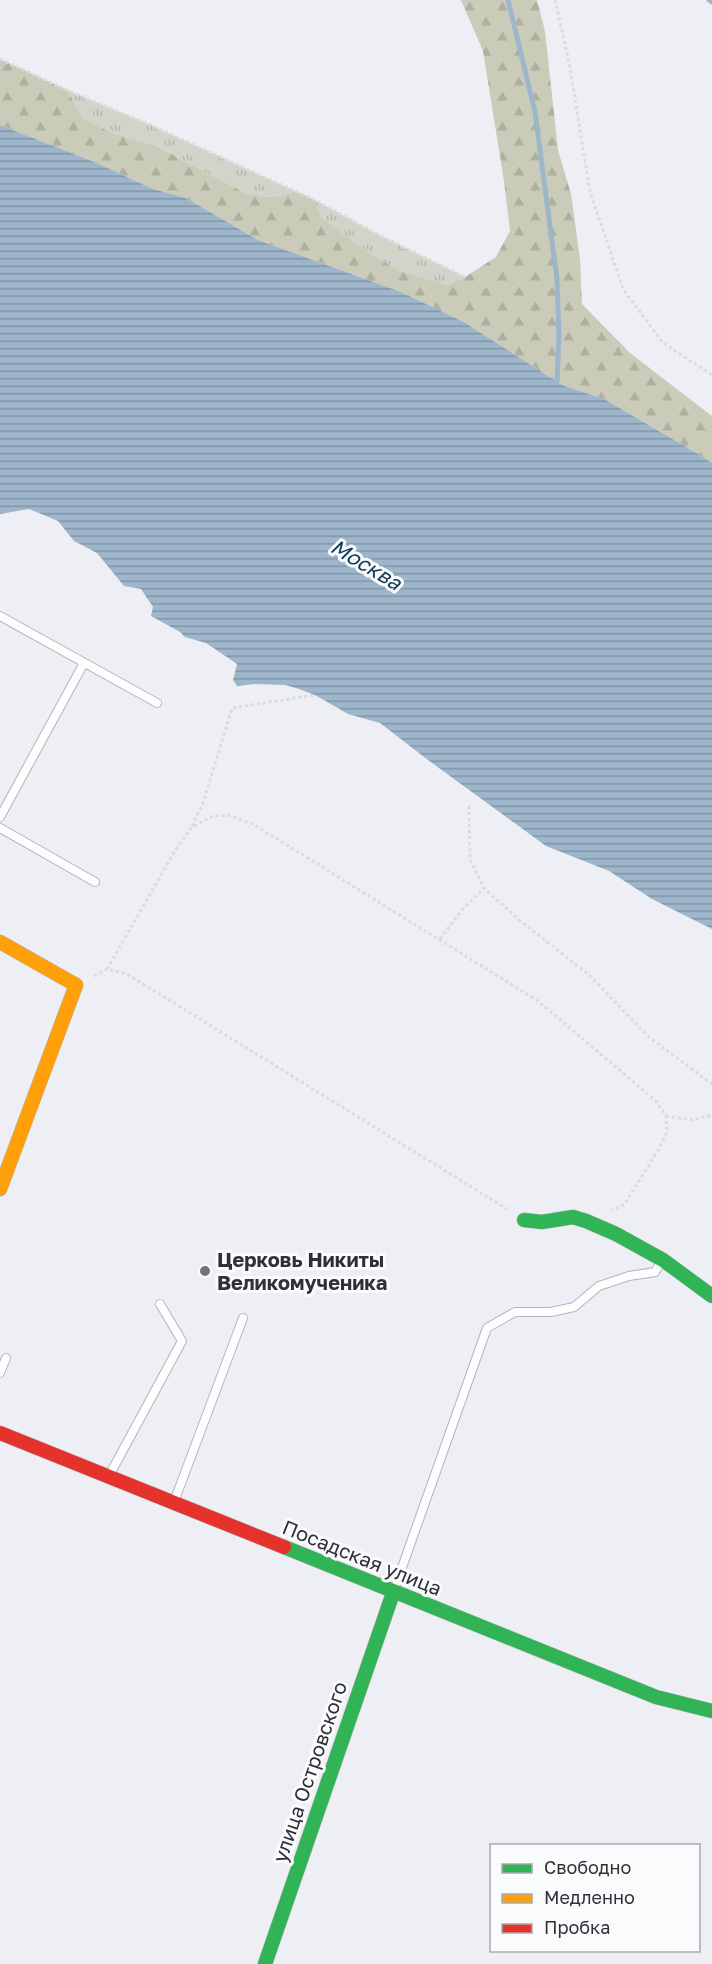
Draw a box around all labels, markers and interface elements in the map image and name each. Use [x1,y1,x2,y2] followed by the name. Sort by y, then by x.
[326,533,408,596] water label: Москва
[217,1247,387,1294] place label: Церковь Никиты Великомученика
[198,1264,212,1278] marker: Церковь Никиты Великомученика
[279,1514,446,1600] street label: Посадская улица
[267,1678,351,1865] street label: улица Островского
[490,1844,700,1952] legend
[544,1856,631,1878] text: Свободно
[544,1886,635,1908] text: Медленно
[544,1916,610,1938] text: Пробка

